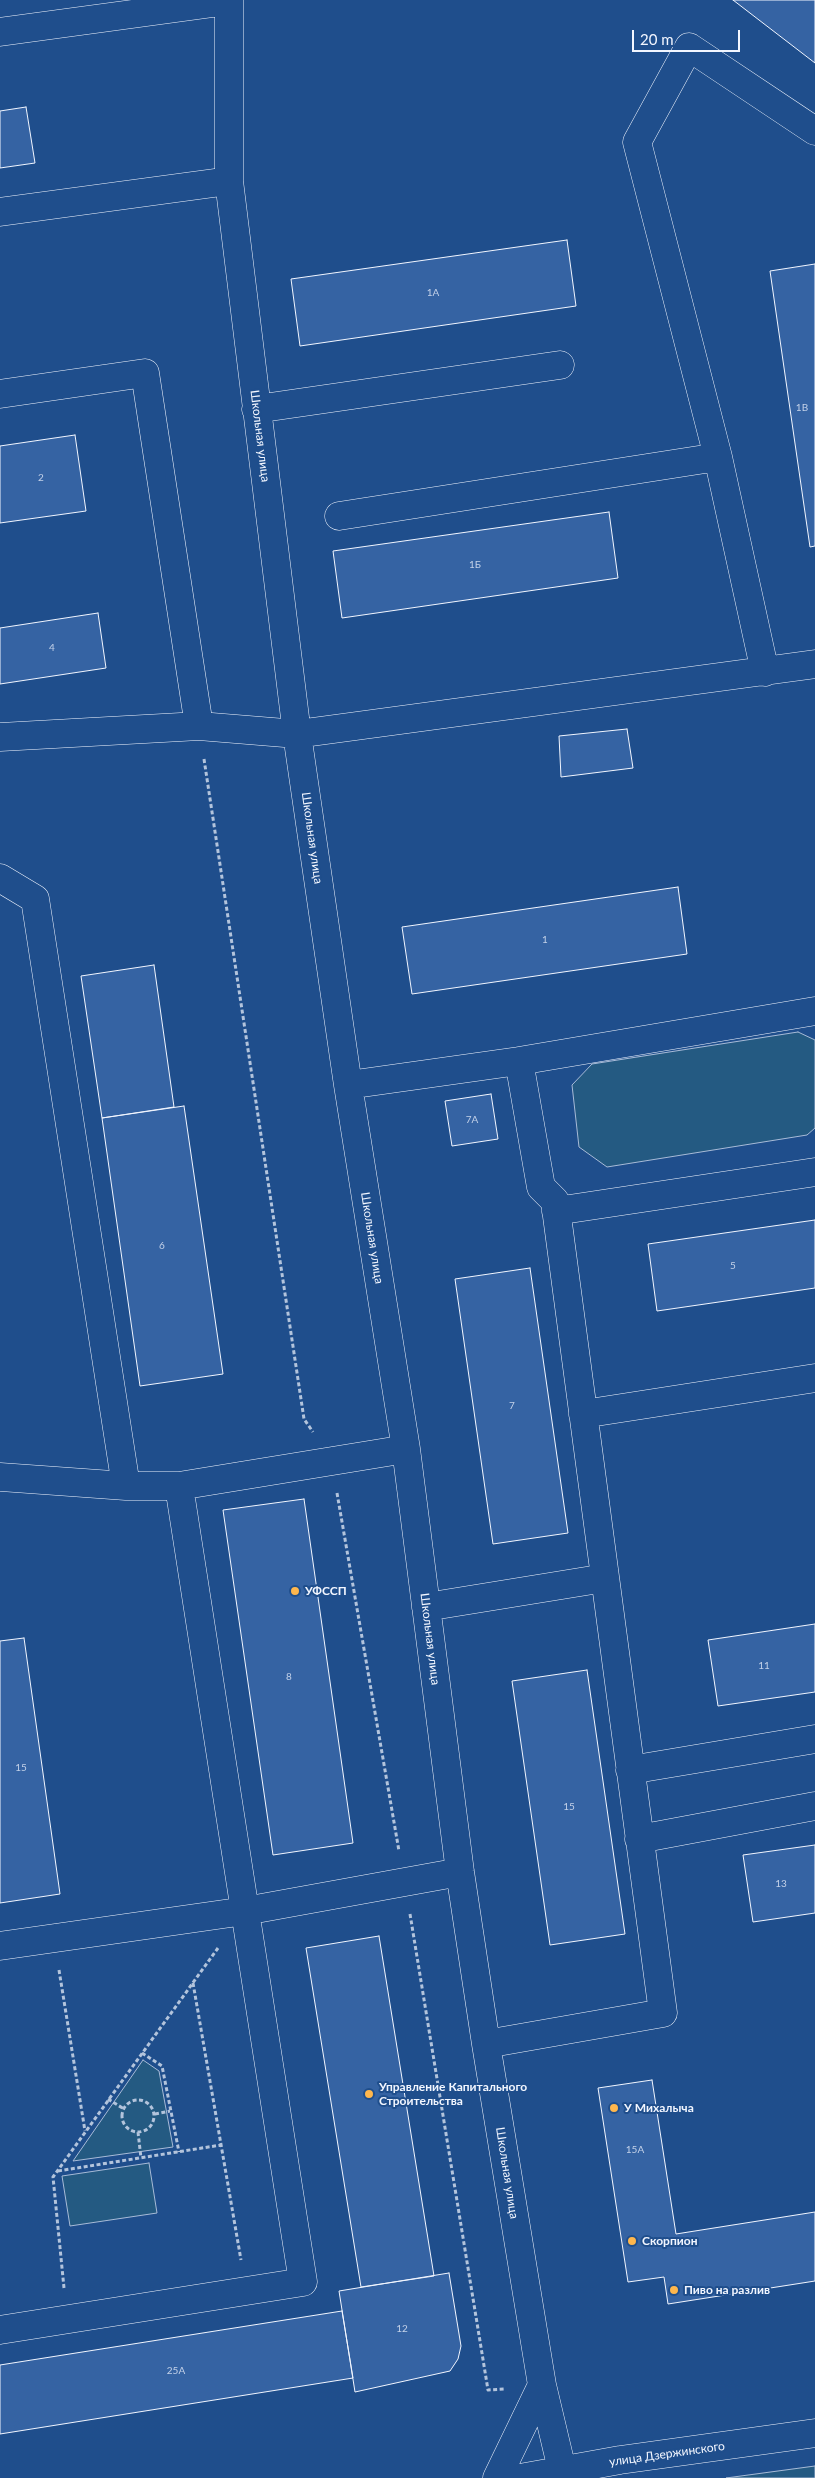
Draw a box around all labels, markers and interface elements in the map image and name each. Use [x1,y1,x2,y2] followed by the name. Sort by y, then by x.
[635,20,742,52] scale bar
[640,30,674,48] text: 20 m
[427,287,439,299] house number: 1А
[247,389,273,483] street label: Школьная улица
[796,402,808,414] house number: 1В
[38,472,44,484] house number: 2
[469,559,481,571] house number: 1Б
[49,642,55,654] house number: 4
[298,791,326,885] street label: Школьная улица
[542,934,548,946] house number: 1
[466,1114,478,1126] house number: 7А
[358,1191,386,1285] street label: Школьная улица
[159,1240,165,1252] house number: 6
[730,1260,736,1272] house number: 5
[509,1400,515,1412] house number: 7
[305,1584,347,1598] place label: УФССП
[289,1585,301,1597] marker: УФССП
[417,1592,443,1686] street label: Школьная улица
[758,1660,770,1672] house number: 11
[286,1671,292,1683] house number: 8
[15,1762,27,1774] house number: 15
[563,1801,575,1813] house number: 15
[775,1878,787,1890] house number: 13
[379,2080,527,2108] place label: Управление Капитального Строительства
[363,2088,375,2100] marker: Управление Капитального Строительства
[624,2101,694,2115] place label: У Михалыча
[608,2102,620,2114] marker: У Михалыча
[493,2126,521,2220] street label: Школьная улица
[626,2144,644,2156] house number: 15А
[642,2234,697,2248] place label: Скорпион
[626,2235,638,2247] marker: Скорпион
[684,2283,770,2297] place label: Пиво на разлив
[668,2284,680,2296] marker: Пиво на разлив
[396,2323,408,2335] house number: 12
[167,2365,185,2377] house number: 25А
[608,2439,726,2469] street label: улица Дзержинского

